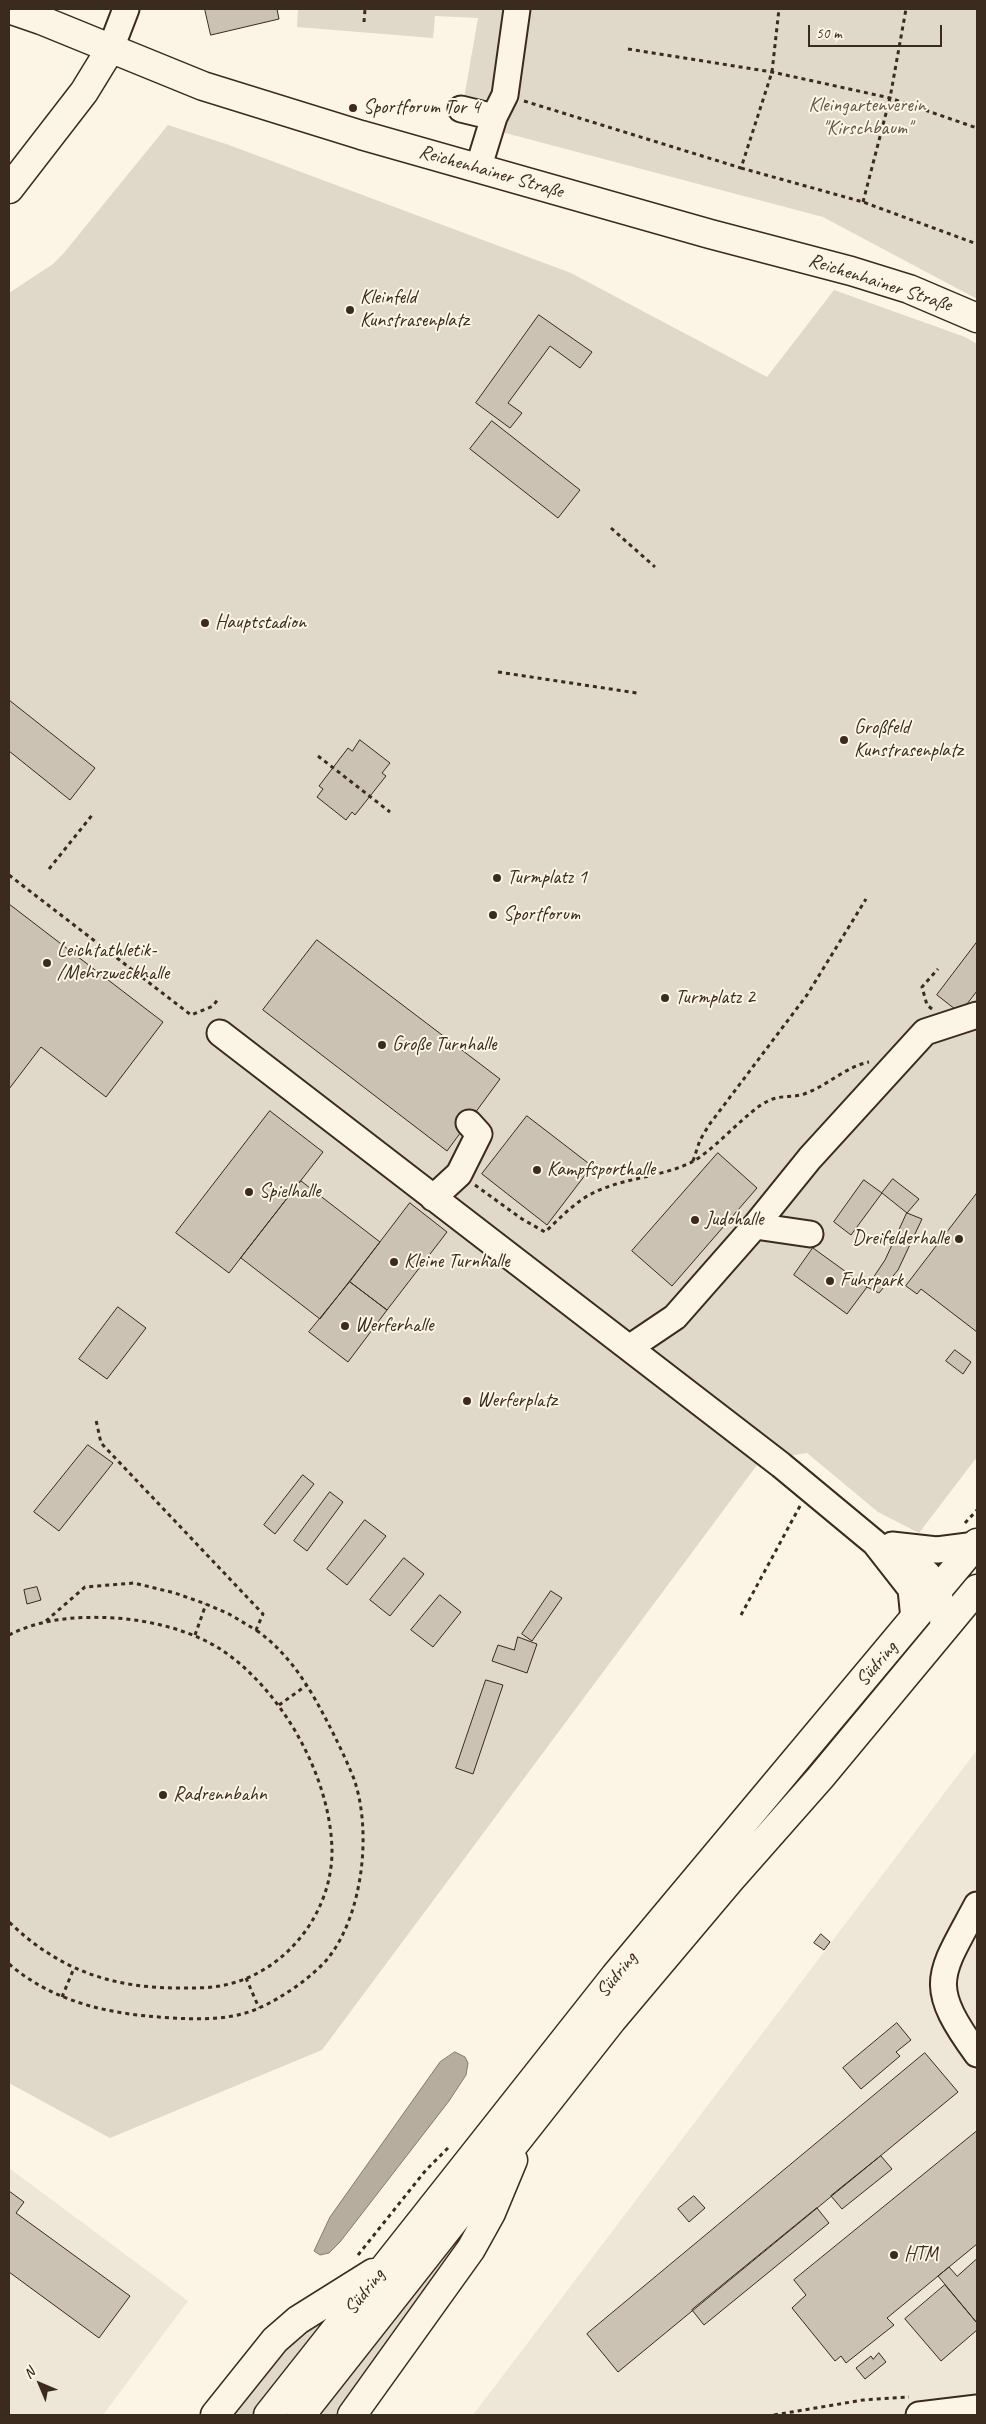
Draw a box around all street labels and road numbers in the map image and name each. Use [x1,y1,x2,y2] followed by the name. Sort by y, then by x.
[416,140,566,204] street label: Reichenhainer Straße
[805,249,955,317] street label: Reichenhainer Straße
[851,1636,903,1692] street label: Südring
[591,1947,643,2003] street label: Südring
[340,2264,390,2320] street label: Südring

